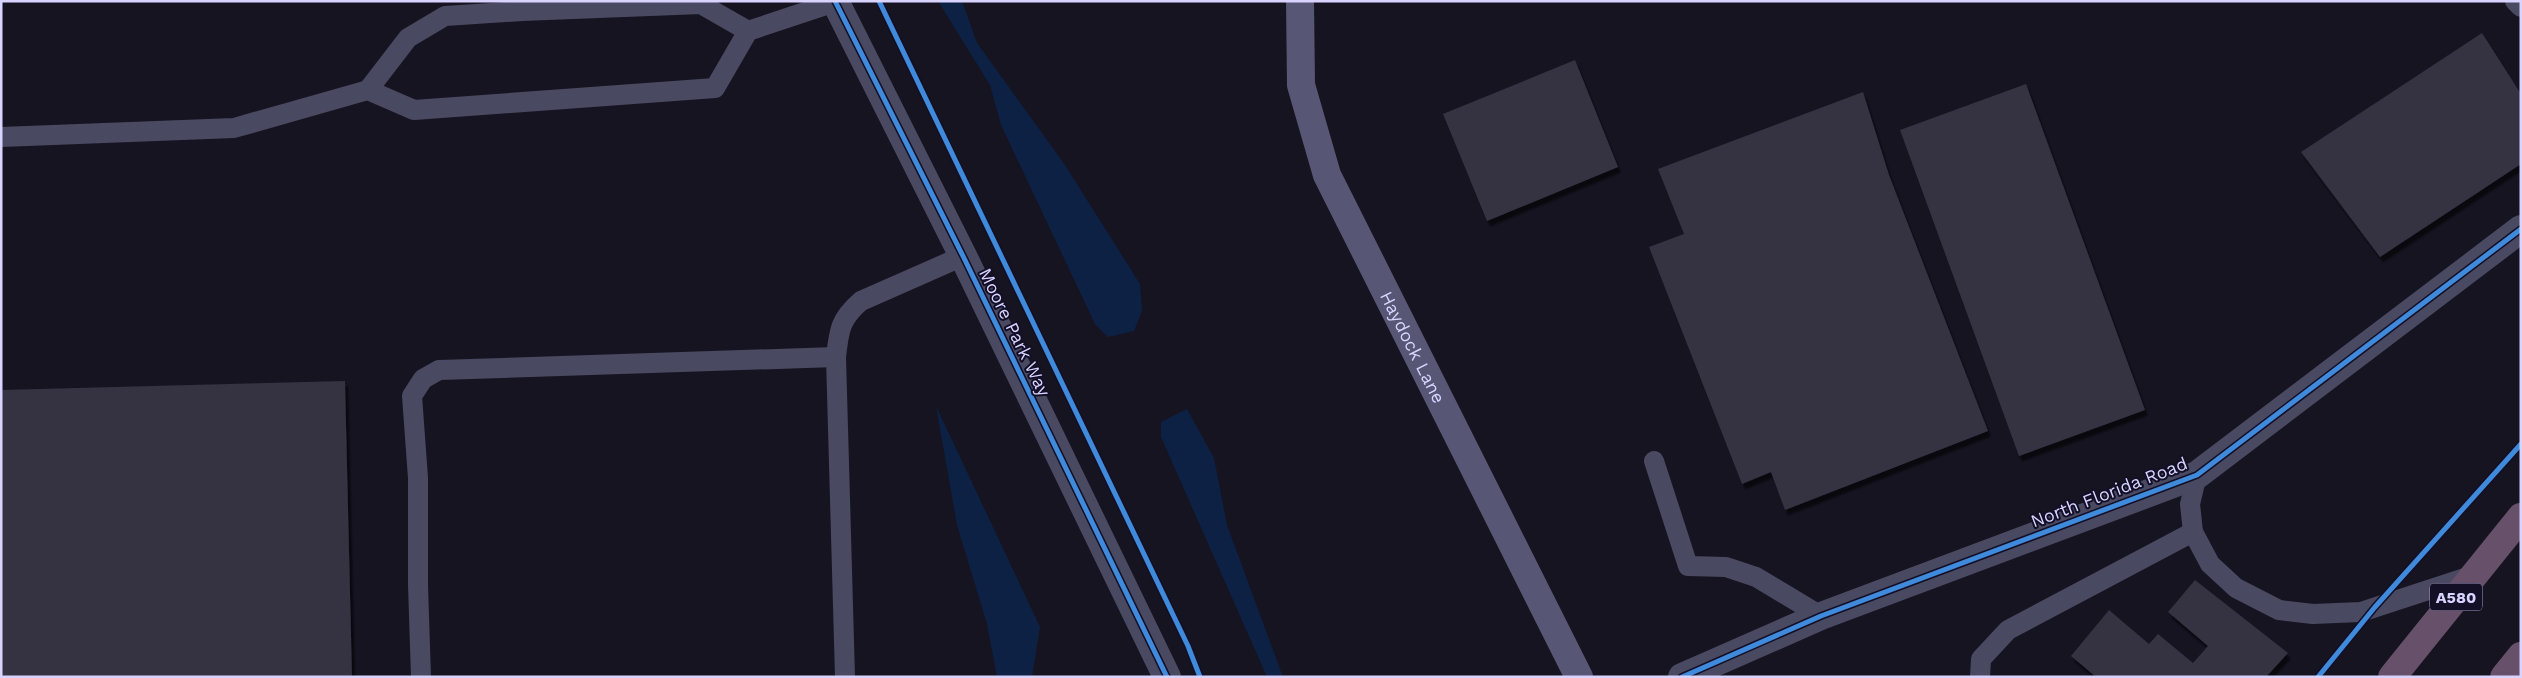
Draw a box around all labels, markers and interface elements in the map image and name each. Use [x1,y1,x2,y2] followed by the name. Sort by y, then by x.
[975,264,1055,400] street label: Moore Park Way
[1376,287,1450,406] street label: Haydock Lane
[2028,452,2190,532] street label: North Florida Road
[2430,584,2482,610] road number: A580

